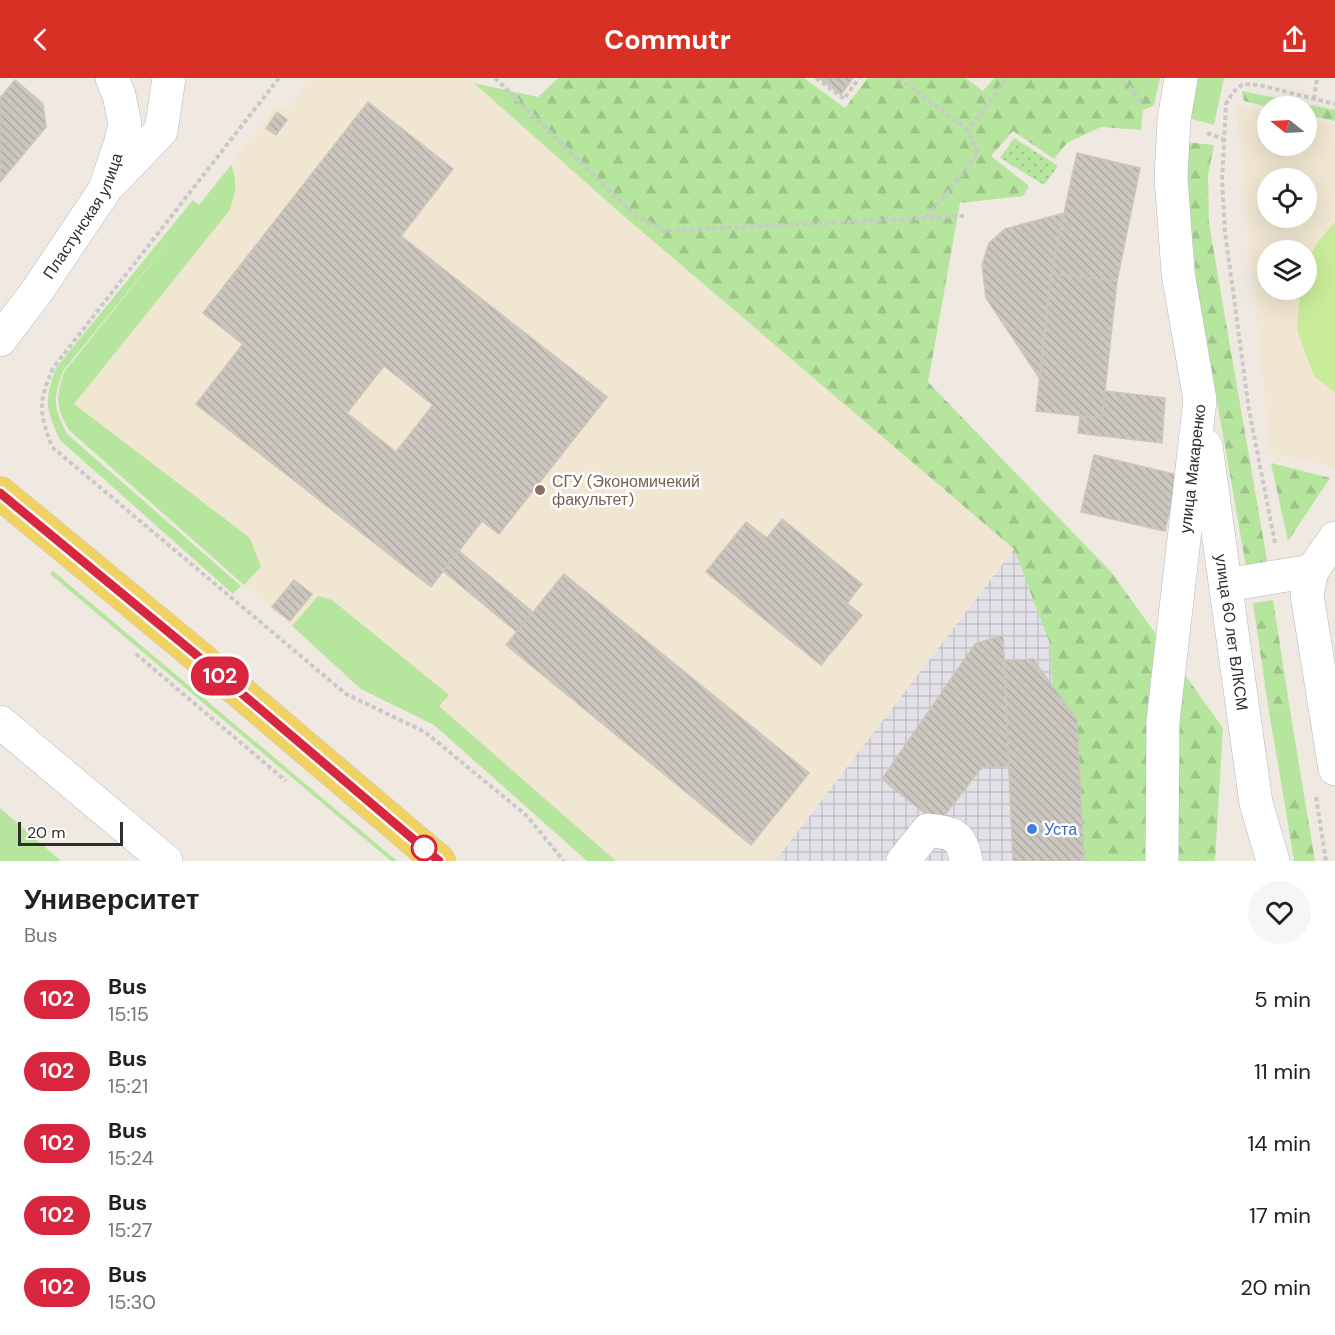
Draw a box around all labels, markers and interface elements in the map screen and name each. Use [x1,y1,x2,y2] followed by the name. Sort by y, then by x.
[604,22,731,57] text: Commutr
[24,23,57,56] icon: back
[1278,23,1311,56] icon: share
[1257,96,1317,156] north arrow
[1257,96,1317,300] map controls
[38,150,127,283] street label: Пластунская улица
[1257,168,1317,228] button: locate
[1257,240,1317,300] button: layers
[1174,403,1210,534] street label: улица Макаренко
[552,471,700,510] place label: СГУ (Экономичекий факультет)
[533,483,547,497] marker: СГУ (Экономичекий факультет)
[1211,553,1253,712] street label: улица 60 лет ВЛКСМ
[186,656,254,696] line badge: 102
[203,662,237,690] text: 102
[18,819,123,846] scale bar
[1044,819,1077,840] place label: Уста
[27,822,66,843] text: 20 m
[1025,822,1039,836] marker: Уста
[411,835,437,861] unlabelled marker
[24,881,199,918] text: Университет
[1248,881,1311,944] button: heart
[24,922,58,948] text: Bus
[108,972,147,1001] text: Bus
[40,985,74,1013] text: 102
[1254,985,1311,1014] text: 5 min
[108,1001,149,1027] text: 15:15
[108,1044,147,1073] text: Bus
[40,1057,74,1085] text: 102
[1254,1057,1311,1086] text: 11 min
[108,1073,148,1099] text: 15:21
[108,1116,147,1145] text: Bus
[40,1129,74,1157] text: 102
[1247,1129,1311,1158] text: 14 min
[108,1145,154,1171] text: 15:24
[108,1188,147,1217] text: Bus
[40,1201,74,1229] text: 102
[1249,1201,1311,1230] text: 17 min
[108,1217,152,1243] text: 15:27
[108,1260,147,1289] text: Bus
[40,1273,74,1301] text: 102
[1240,1273,1311,1302] text: 20 min
[108,1289,156,1315] text: 15:30

